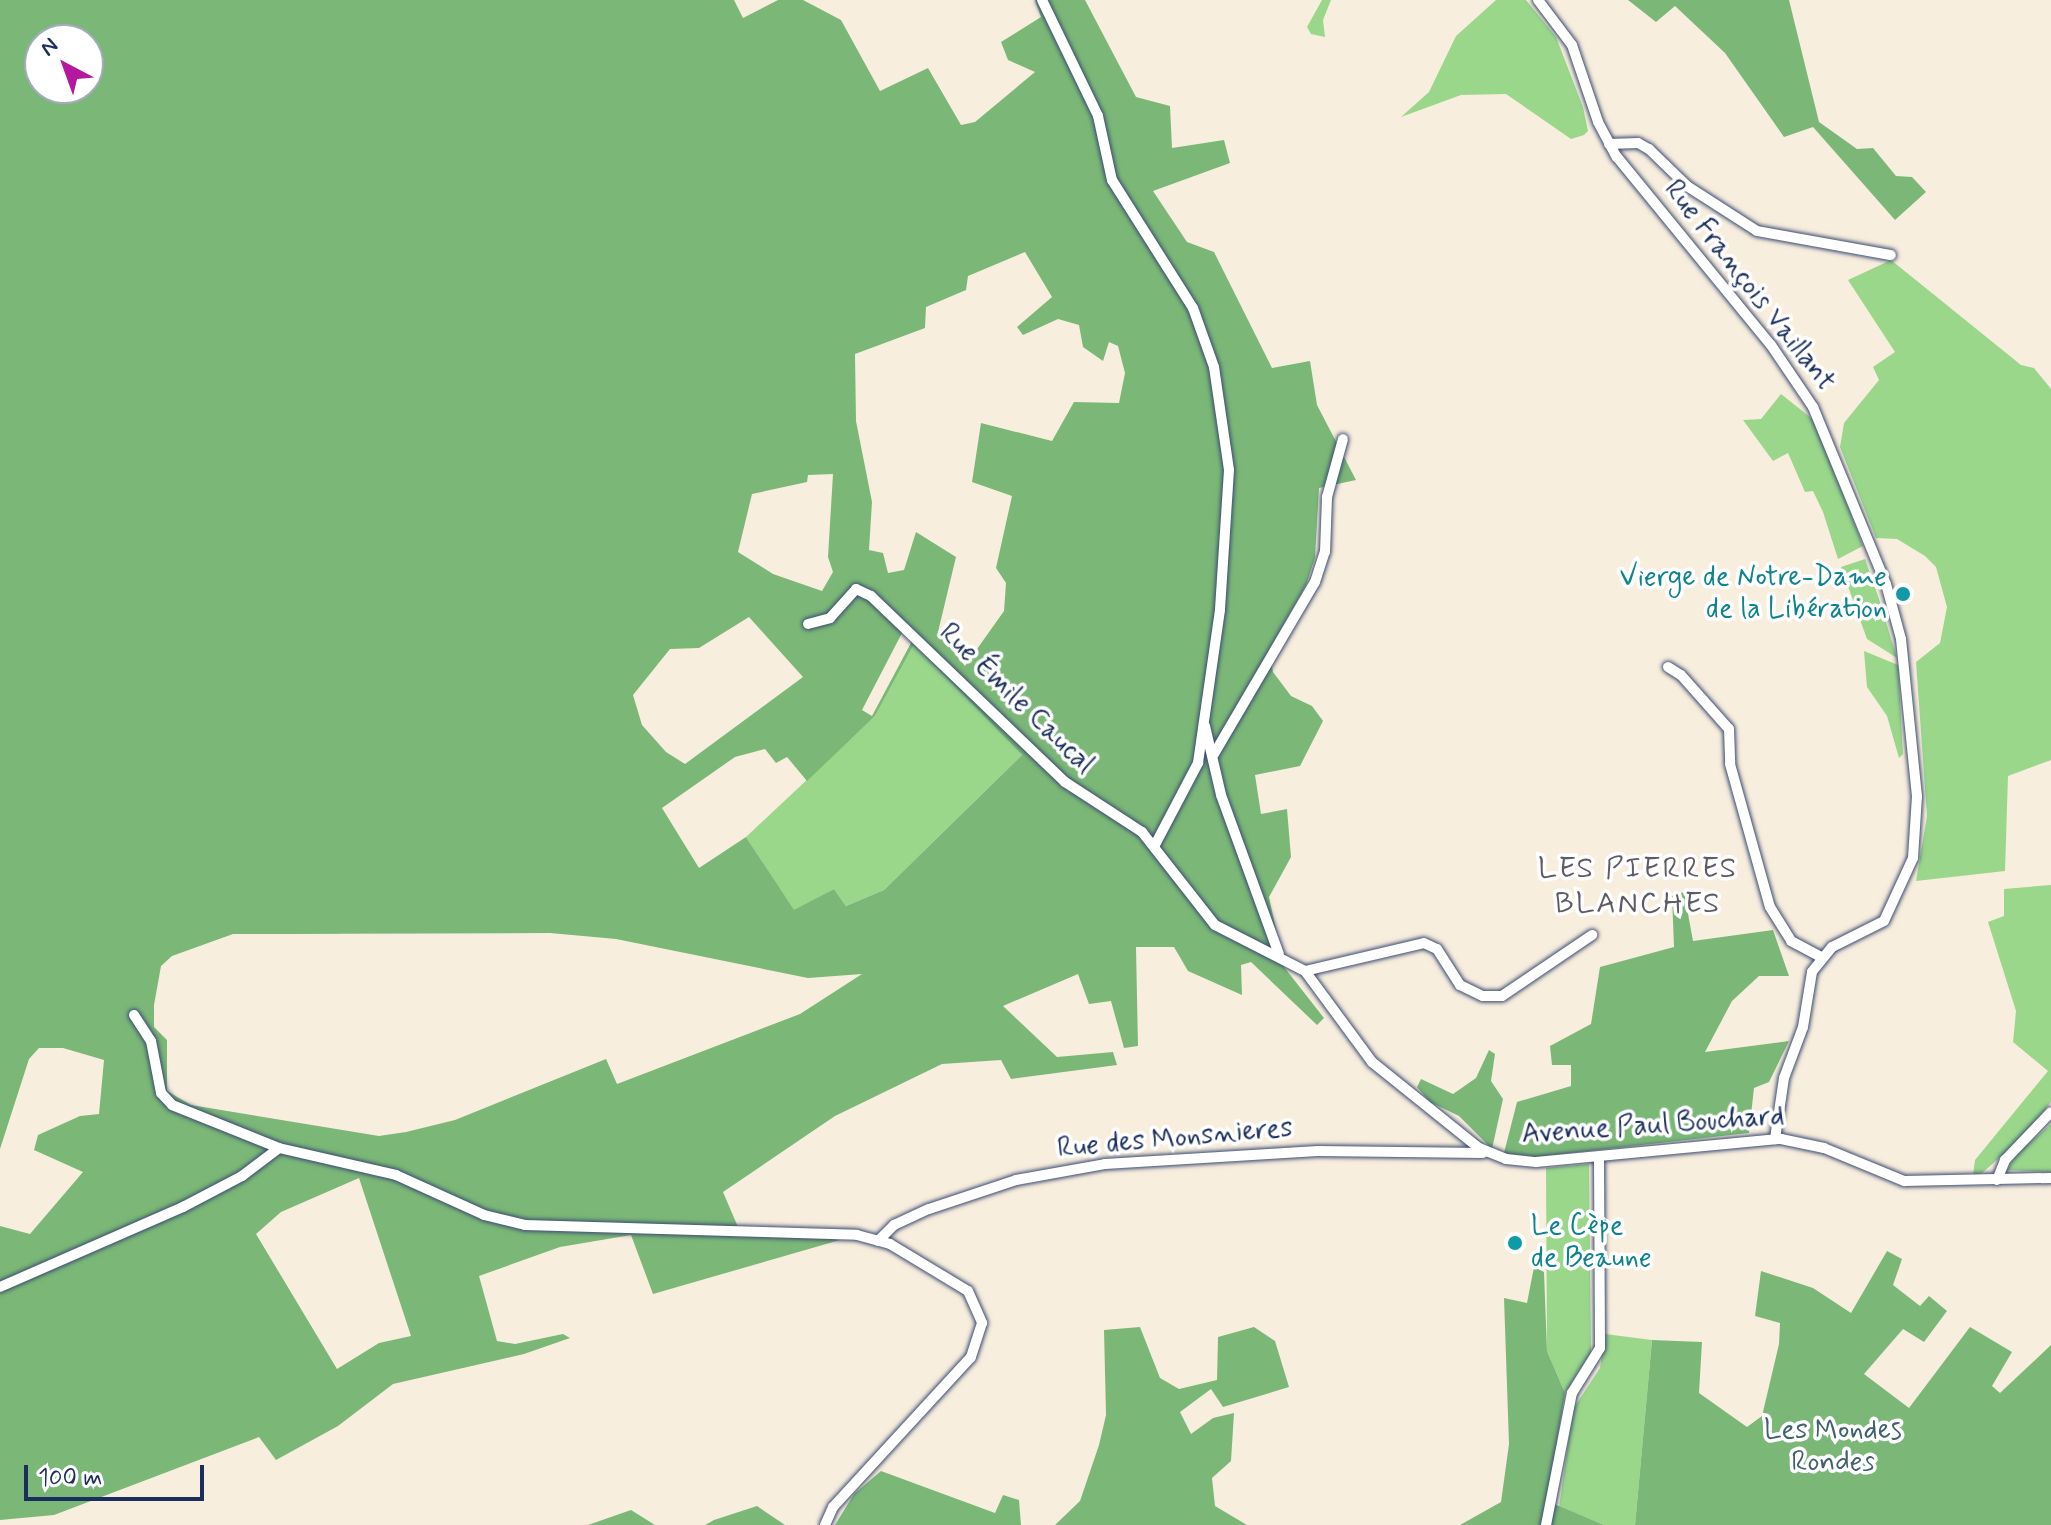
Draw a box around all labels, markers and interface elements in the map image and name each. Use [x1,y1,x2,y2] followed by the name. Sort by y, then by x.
[24,24,104,104] north arrow
[35,32,64,63] text: N
[1658,176,1840,396] street label: Rue François Vaillant
[1620,561,1887,627] place label: Vierge de Notre-Dame de la Libération
[1894,585,1912,603] marker: Vierge de Notre-Dame de la Libération
[932,617,1100,781] street label: Rue Émile Caucal
[1534,851,1742,922] district label: LES PIERRES BLANCHES
[1524,1100,1782,1152] street label: Avenue Paul Bouchard
[1060,1112,1290,1166] street label: Rue des Monsnieres
[1531,1210,1654,1276] place label: Le Cèpe de Beaune
[1506,1234,1524,1252] marker: Le Cèpe de Beaune
[1762,1414,1904,1480] park label: Les Mondes Rondes
[28,1449,208,1499] scale bar
[38,1463,102,1494] text: 100 m

